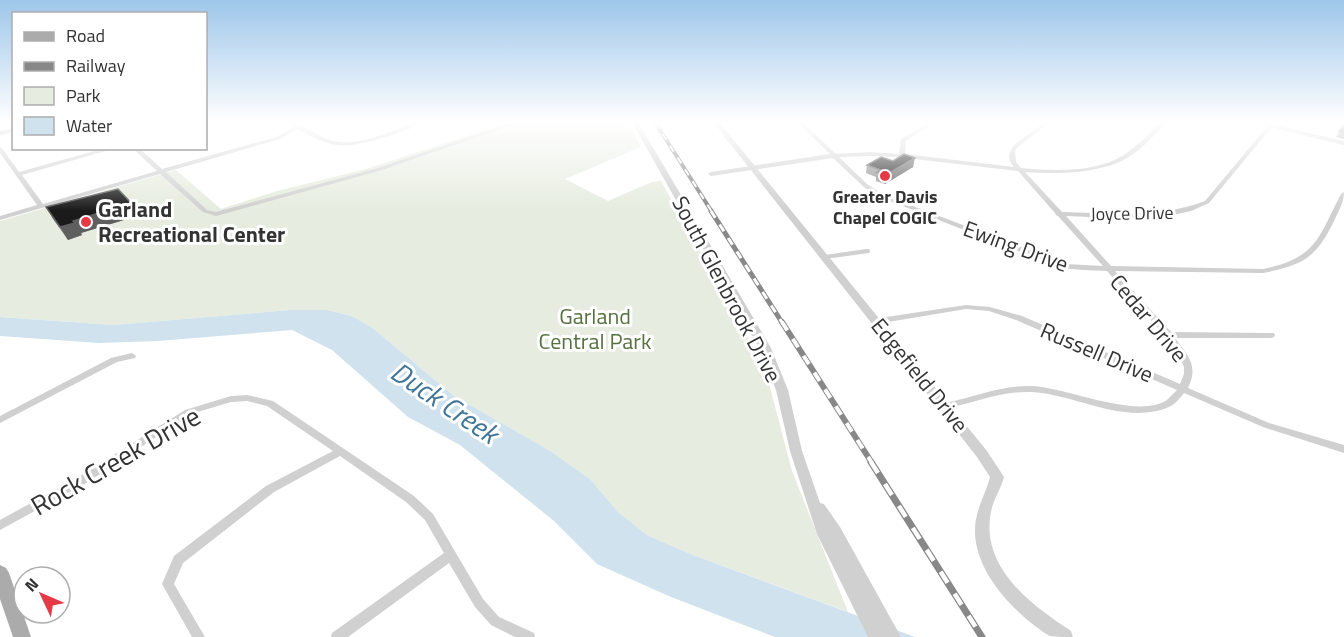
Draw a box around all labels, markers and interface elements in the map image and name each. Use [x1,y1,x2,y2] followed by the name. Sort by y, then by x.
[12,12,207,150] legend
[66,22,105,49] text: Road
[66,52,126,79] text: Railway
[66,82,101,109] text: Park
[66,112,112,139] text: Water
[878,169,892,183] marker: Greater Davis Chapel COGIC
[832,183,938,231] place label: Greater Davis Chapel COGIC
[663,190,791,388] street label: South Glenbrook Drive
[98,192,285,251] place label: Garland Recreational Center
[1090,199,1174,227] street label: Joyce Drive
[959,211,1073,281] street label: Ewing Drive
[79,215,93,229] marker: Garland Recreational Center
[1102,266,1196,370] street label: Cedar Drive
[539,299,652,358] park label: Garland Central Park
[863,310,977,440] street label: Edgefield Drive
[1035,313,1159,391] street label: Russell Drive
[382,350,510,456] water label: Duck Creek
[22,395,208,525] street label: Rock Creek Drive
[12,565,72,625] north arrow
[19,572,44,597] text: N

